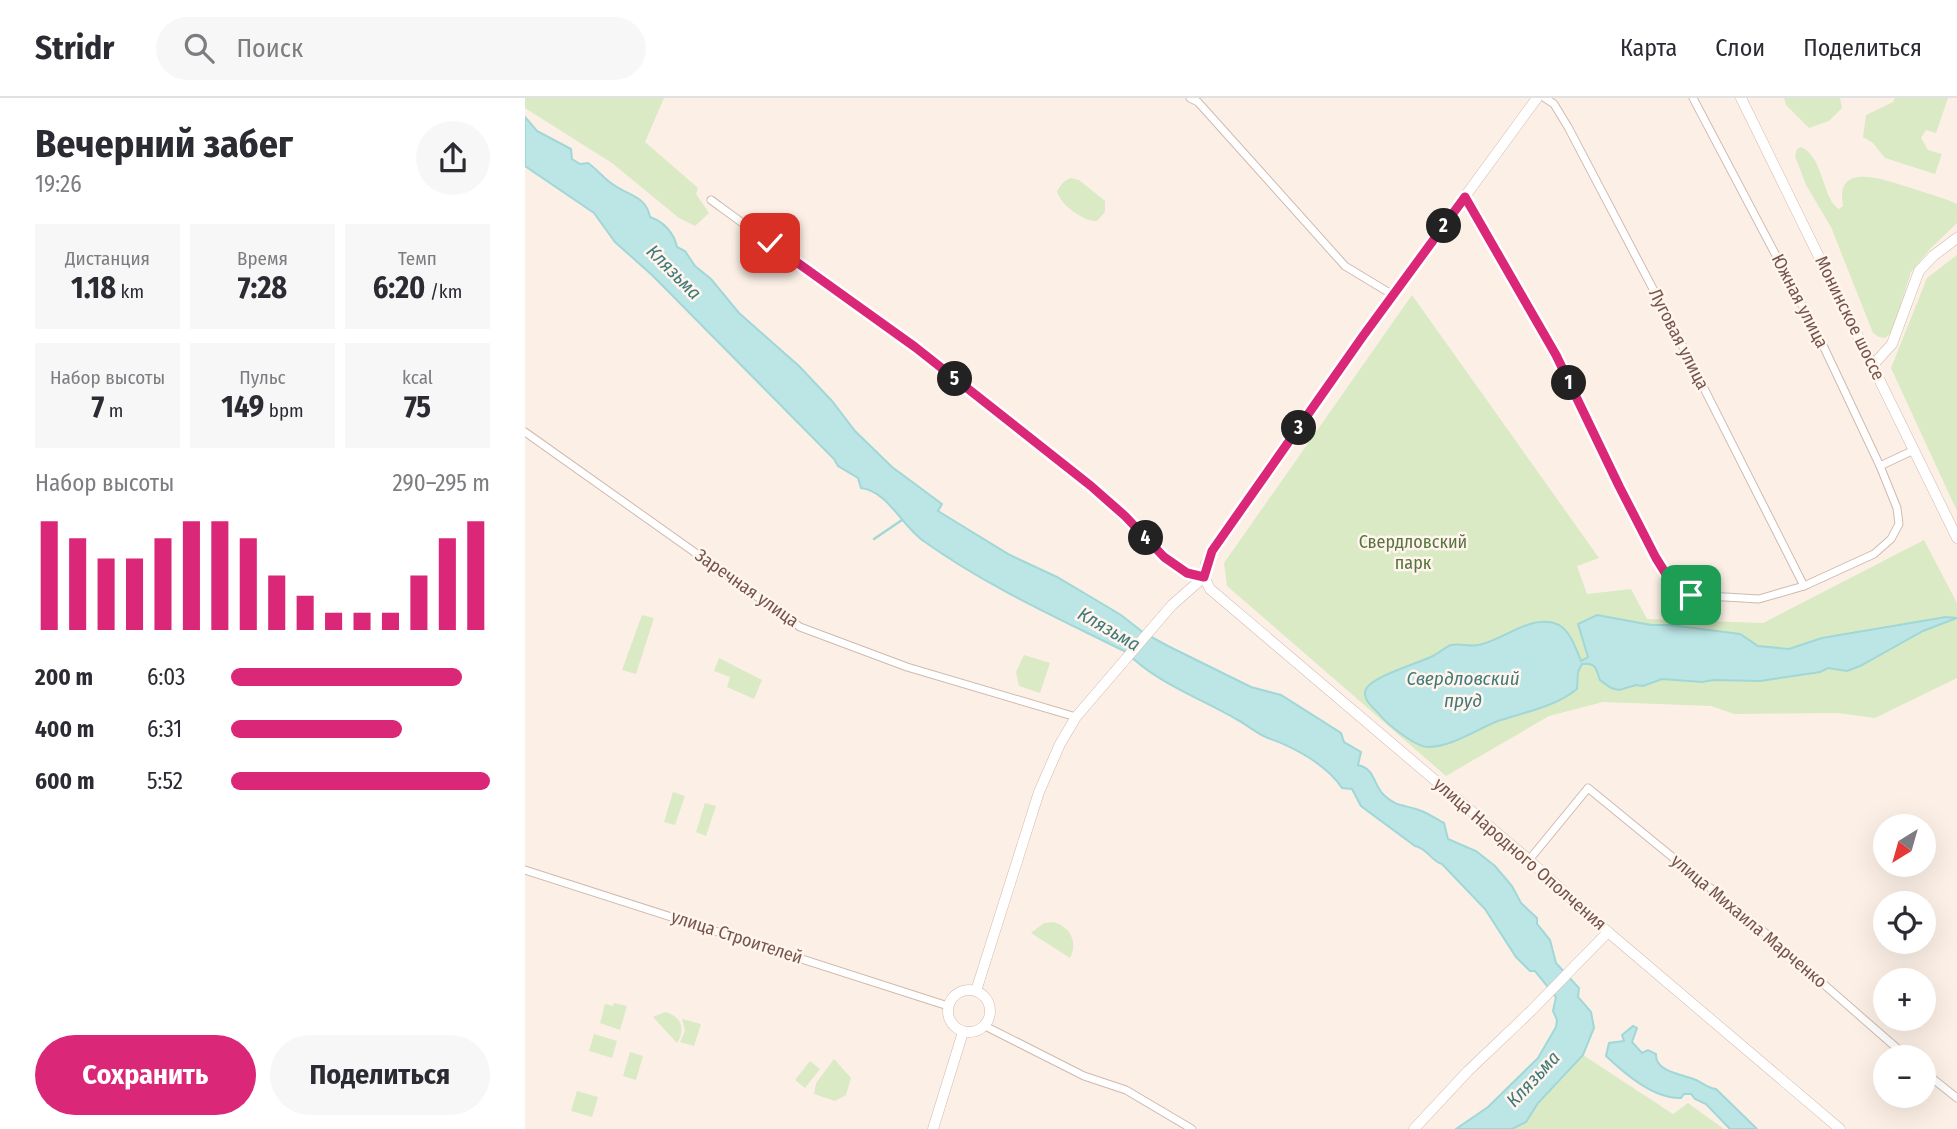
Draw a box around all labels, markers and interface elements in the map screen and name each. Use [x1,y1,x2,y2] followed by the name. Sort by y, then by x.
[156,17,646,80] search box
[35,28,114,68] text: Stridr
[180,29,218,67] icon: search
[236,33,303,64] text: Поиск
[1620,34,1677,62] text: Карта
[1715,34,1765,62] text: Слои
[1803,34,1922,62] text: Поделиться
[35,121,293,167] text: Вечерний забег
[416,121,490,195] button: share
[35,170,82,198] text: 19:26
[1427,208,1461,244] pin: 2
[740,213,800,273] pin
[1439,214,1448,237] text: 2
[751,224,789,262] icon: check
[642,240,706,304] water label: Клязьма
[65,247,150,270] text: Дистанция
[237,247,288,270] text: Время
[398,247,437,270] text: Темп
[1767,250,1833,352] street label: Южная улица
[1810,252,1890,384] street label: Монинское шоссе
[71,270,116,306] text: 1.18
[238,270,287,306] text: 7:28
[373,270,426,306] text: 6:20
[116,280,144,303] text: km
[426,280,462,303] text: /km
[1644,285,1714,393] street label: Луговая улица
[937,362,973,396] pin: 5
[50,366,165,389] text: Набор высоты
[239,366,286,389] text: Пульс
[402,366,433,389] text: kcal
[1551,366,1587,400] pin: 1
[950,367,959,390] text: 5
[1564,371,1573,394] text: 1
[92,389,104,425] text: 7
[221,389,264,425] text: 149
[404,389,431,425] text: 75
[104,399,123,422] text: m
[264,399,304,422] text: bpm
[1281,410,1317,446] pin: 3
[1294,416,1303,439] text: 3
[35,469,174,497] text: Набор высоты
[393,469,490,497] text: 290–295 m
[1129,520,1163,556] pin: 4
[1141,526,1150,549] text: 4
[1359,531,1467,574] park label: Свердловский парк
[691,544,803,632] street label: Заречная улица
[1661,565,1721,625] pin
[1672,576,1710,614] icon: arrive
[1074,602,1144,656] water label: Клязьма
[35,663,93,691] text: 200 m
[147,663,185,691] text: 6:03
[1406,667,1520,712] water label: Свердловский пруд
[35,715,94,743] text: 400 m
[147,715,182,743] text: 6:31
[35,767,94,795] text: 600 m
[147,767,183,795] text: 5:52
[1429,773,1611,935] street label: улица Народного Ополчения
[1873,814,1935,877] north arrow
[1873,814,1936,1108] map controls
[1667,849,1831,993] street label: улица Михаила Марченко
[1873,891,1936,954] button: locate
[668,905,806,969] street label: улица Строителей
[1873,968,1936,1031] button: +
[35,1035,256,1115] button: Сохранить
[270,1035,490,1115] button: Поделиться
[1873,1045,1936,1108] button: −
[1501,1046,1565,1112] water label: Клязьма

